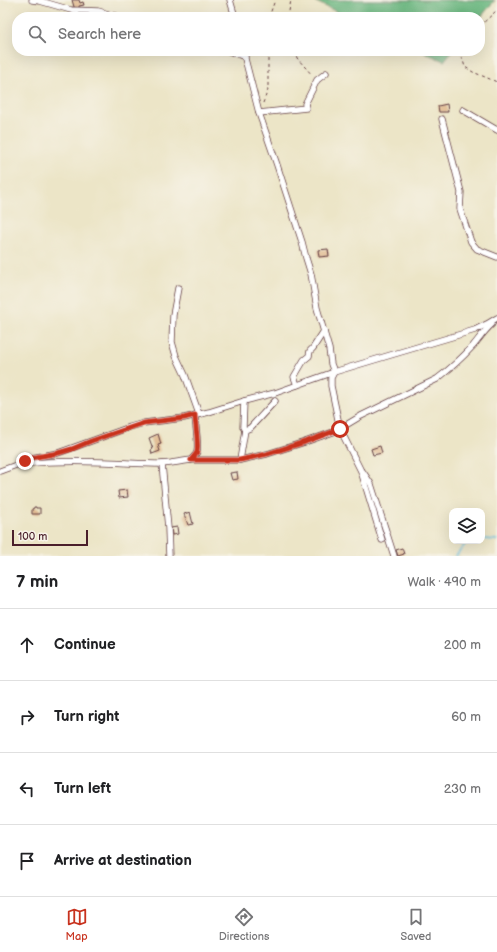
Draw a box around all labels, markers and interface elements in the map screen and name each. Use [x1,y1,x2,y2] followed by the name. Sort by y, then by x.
[12,12,485,56] search box
[26,23,48,45] icon: search
[58,25,141,44] text: Search here
[331,420,349,438] route start
[16,452,34,470] route end
[449,508,485,544] map controls
[449,508,485,544] button: layers
[12,528,88,547] scale bar
[18,530,47,543] text: 100 m
[16,572,58,592] text: 7 min
[407,574,481,590] text: Walk · 490 m
[16,634,38,656] icon: ahead
[54,635,116,654] text: Continue
[444,637,481,653] text: 200 m
[16,706,38,728] icon: right
[54,707,119,726] text: Turn right
[451,709,481,725] text: 60 m
[16,778,38,800] icon: left
[54,779,111,798] text: Turn left
[444,781,481,797] text: 230 m
[16,850,38,872] icon: arrive
[54,851,192,870] text: Arrive at destination
[66,906,88,943] tab: Map
[219,906,269,943] tab: Directions
[401,906,431,943] tab: Saved

